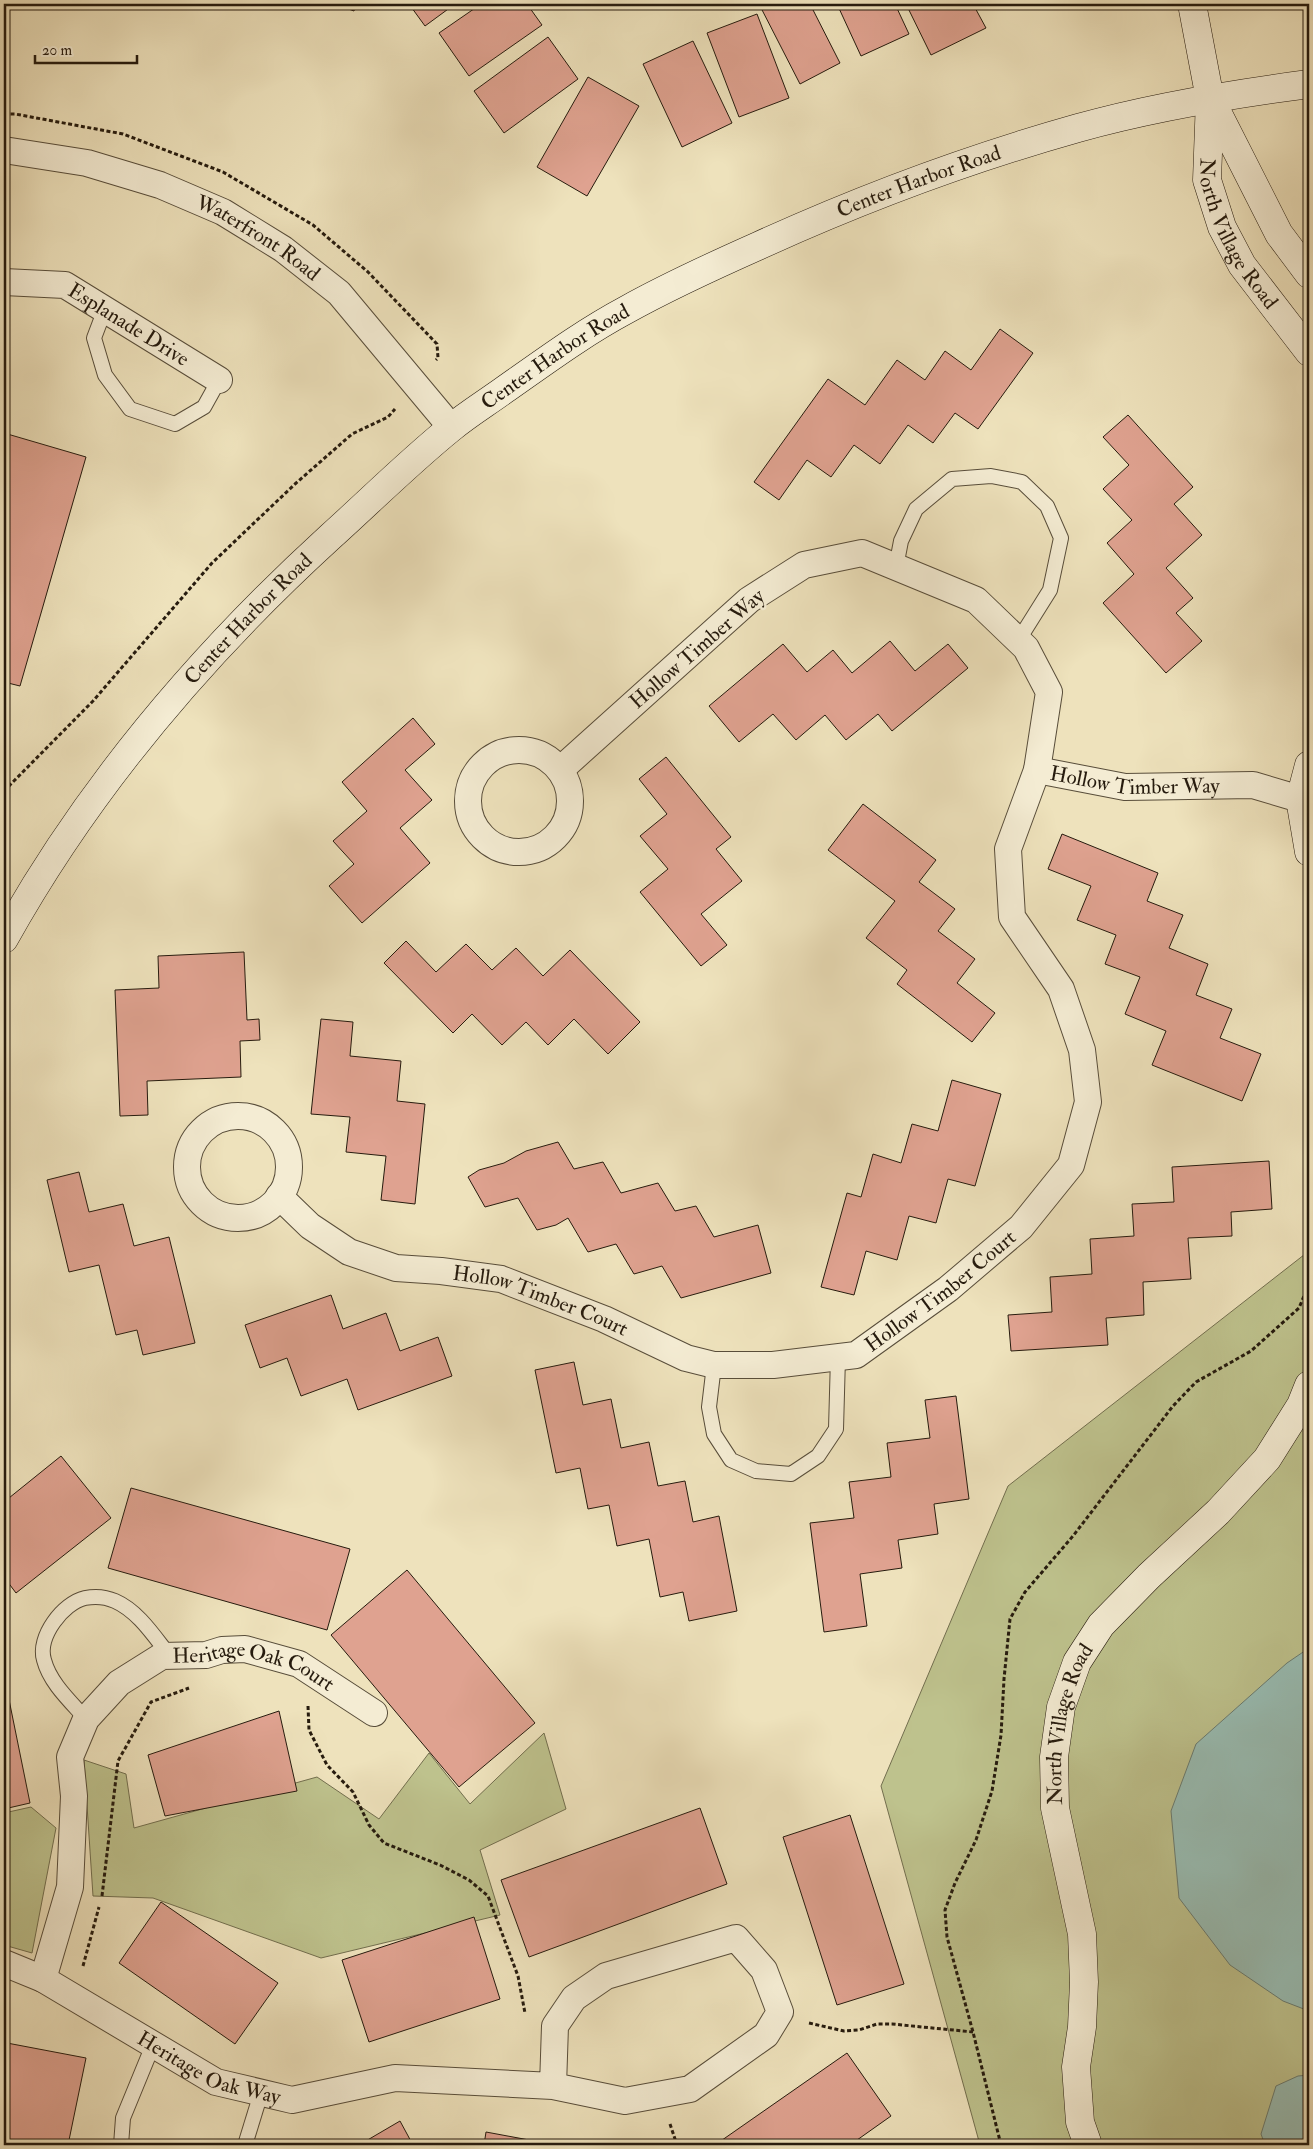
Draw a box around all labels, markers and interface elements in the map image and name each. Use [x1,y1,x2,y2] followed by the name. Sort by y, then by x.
[35,32,138,64] scale bar
[42,41,72,60] text: 20 m
[833,139,1005,224] street label: Center Harbor Road
[1193,158,1285,315] street label: North Village Road
[191,188,326,287] street label: Waterfront Road
[63,277,195,372] street label: Esplanade Drive
[475,297,634,416] street label: Center Harbor Road
[178,547,318,690] street label: Center Harbor Road
[624,582,771,715] street label: Hollow Timber Way
[1048,759,1221,801] street label: Hollow Timber Way
[859,1224,1022,1358] street label: Hollow Timber Court
[451,1259,633,1342] street label: Hollow Timber Court
[172,1635,340,1697] street label: Heritage Oak Court
[1040,1638,1099,1805] street label: North Village Road
[132,2025,284,2111] street label: Heritage Oak Way

